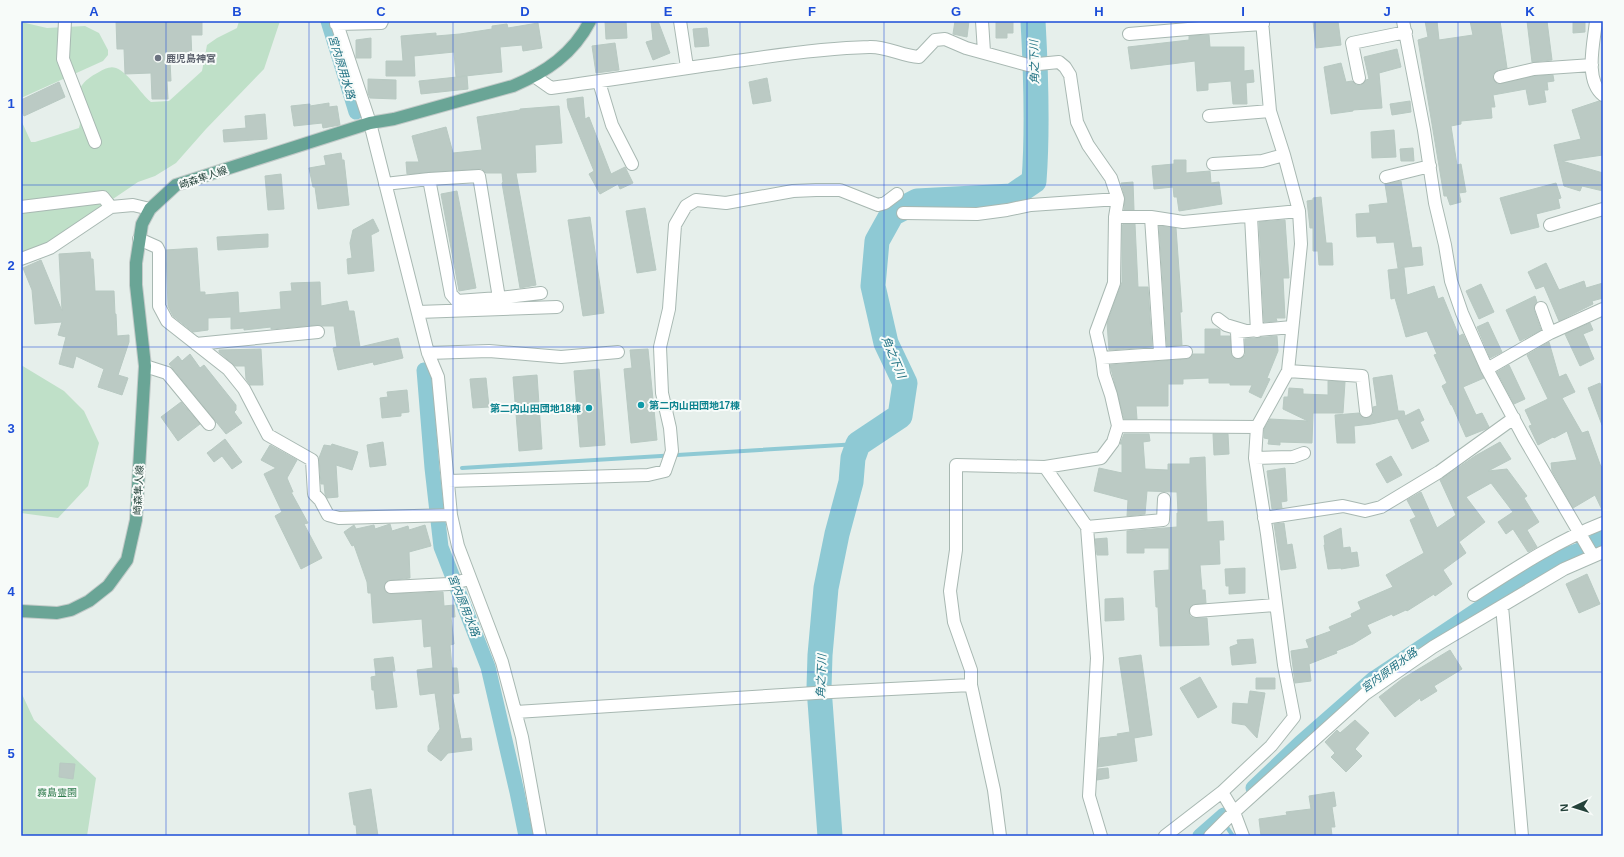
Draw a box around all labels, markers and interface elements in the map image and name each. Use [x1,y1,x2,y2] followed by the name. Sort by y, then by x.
[89,4,99,19] text: A
[232,4,242,19] text: B
[376,4,386,19] text: C
[520,4,530,19] text: D
[664,4,673,19] text: E
[808,4,816,19] text: F
[951,4,961,19] text: G
[1094,4,1104,19] text: H
[1241,4,1245,19] text: I
[1383,4,1391,19] text: J
[1525,4,1535,19] text: K
[327,34,358,101] water label: 宮内原用水路
[1028,39,1040,84] water label: 角之下川
[153,53,163,63] marker: 鹿児島神宮
[166,53,216,64] place label: 鹿児島神宮
[7,96,15,111] text: 1
[178,164,229,191] street label: 崎森隼人線
[7,258,15,273] text: 2
[880,334,909,381] water label: 角之下川
[636,400,646,410] marker: 第二内山田団地17棟
[649,400,740,411] place label: 第二内山田団地17棟
[490,403,581,414] place label: 第二内山田団地18棟
[584,403,594,413] marker: 第二内山田団地18棟
[7,421,15,436] text: 3
[132,465,145,515] street label: 崎森隼人線
[446,572,482,639] water label: 宮内原用水路
[7,584,15,599] text: 4
[1359,645,1420,694] water label: 宮内原用水路
[814,653,828,698] water label: 角之下川
[7,746,15,761] text: 5
[37,787,77,798] park label: 霧島霊園
[1554,787,1594,827] north arrow
[1558,803,1570,812] text: N

